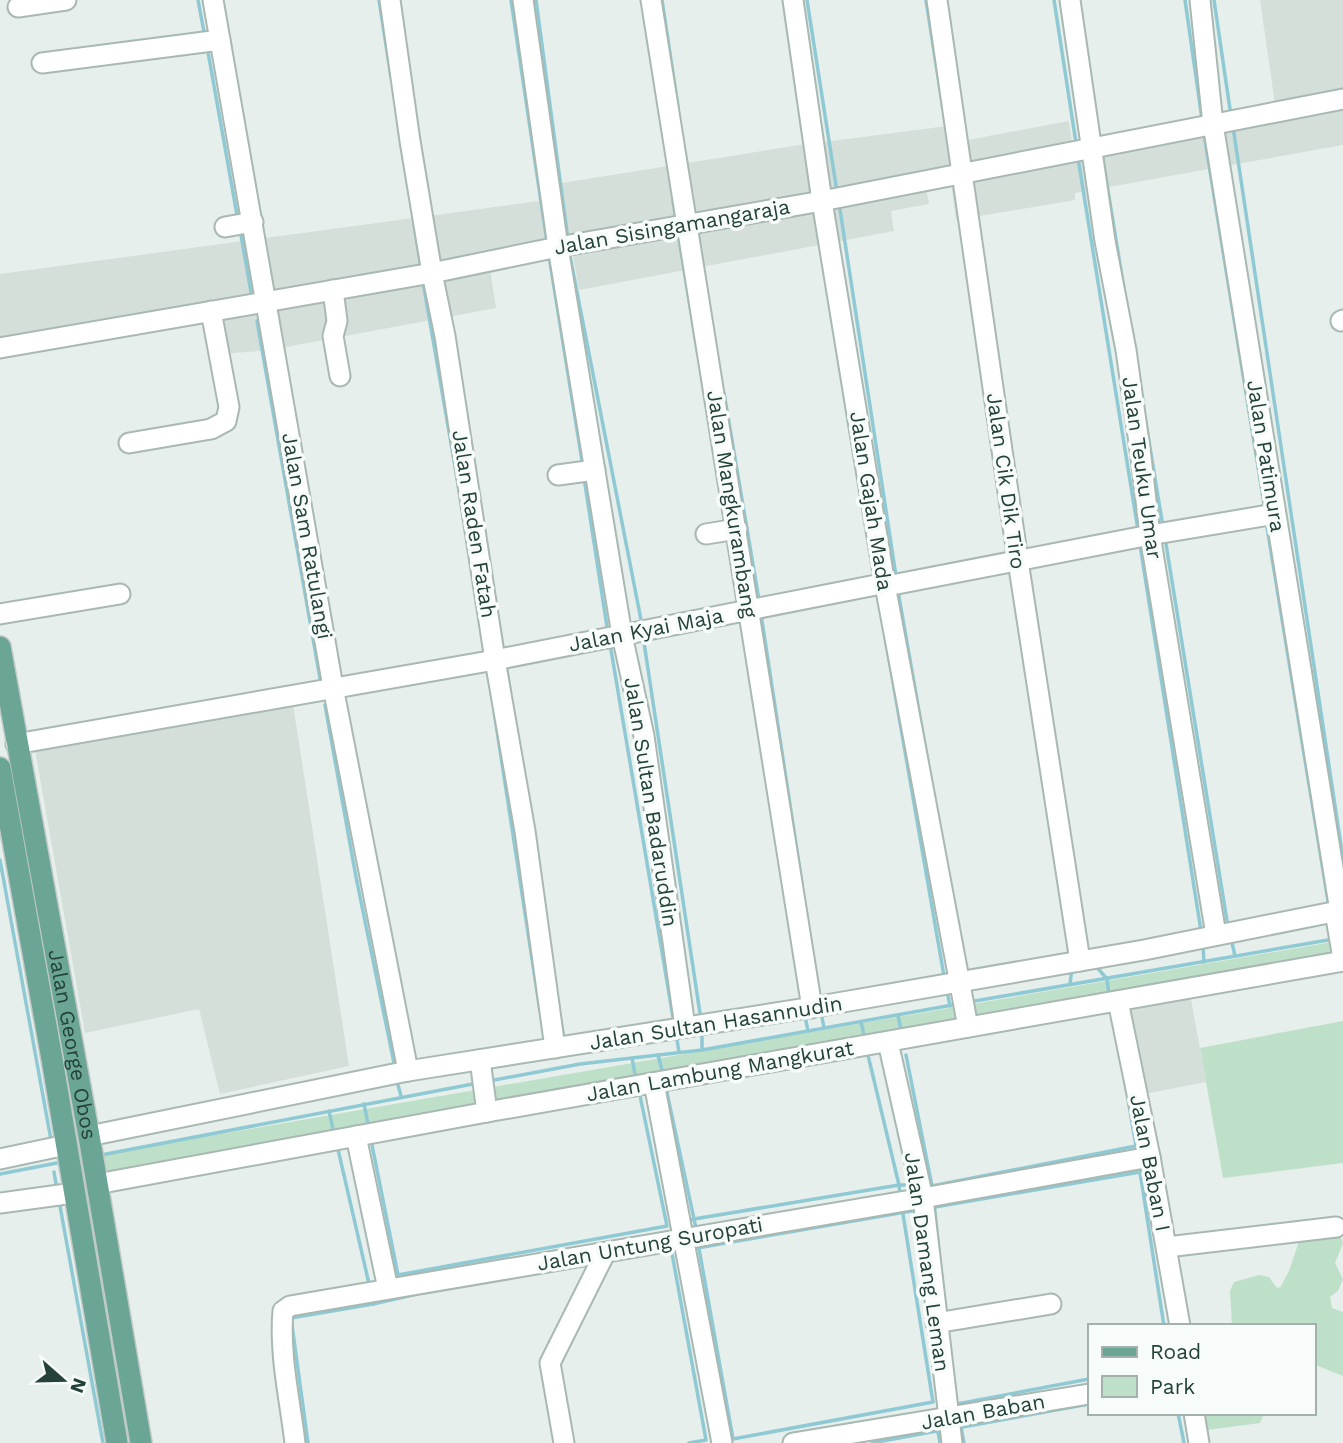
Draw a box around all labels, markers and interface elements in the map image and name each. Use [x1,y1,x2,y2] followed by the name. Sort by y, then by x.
[552,193,792,260] street label: Jalan Sisingamangaraja
[1117,375,1168,561] street label: Jalan Teuku Umar
[1242,378,1291,534] street label: Jalan Patimura
[702,388,763,620] street label: Jalan Mangkurambang
[982,391,1031,571] street label: Jalan Cik Dik Tiro
[845,409,898,593] street label: Jalan Gajah Mada
[447,428,502,620] street label: Jalan Raden Fatah
[277,431,338,641] street label: Jalan Sam Ratulangi
[566,602,725,657] street label: Jalan Kyai Maja
[619,675,684,928] street label: Jalan Sultan Badaruddin
[43,947,102,1141] street label: Jalan George Obos
[588,990,844,1055] street label: Jalan Sultan Hasannudin
[584,1035,856,1106] street label: Jalan Lambung Mangkurat
[1125,1092,1176,1233] street label: Jalan Baban I
[900,1151,955,1373] street label: Jalan Damang Leman
[535,1211,765,1276] street label: Jalan Untung Suropati
[1088,1324,1315,1415] legend
[1150,1339,1201,1364] text: Road
[28,1345,98,1415] north arrow
[1150,1374,1195,1399] text: Park
[65,1375,92,1396] text: N
[919,1388,1047,1435] street label: Jalan Baban

